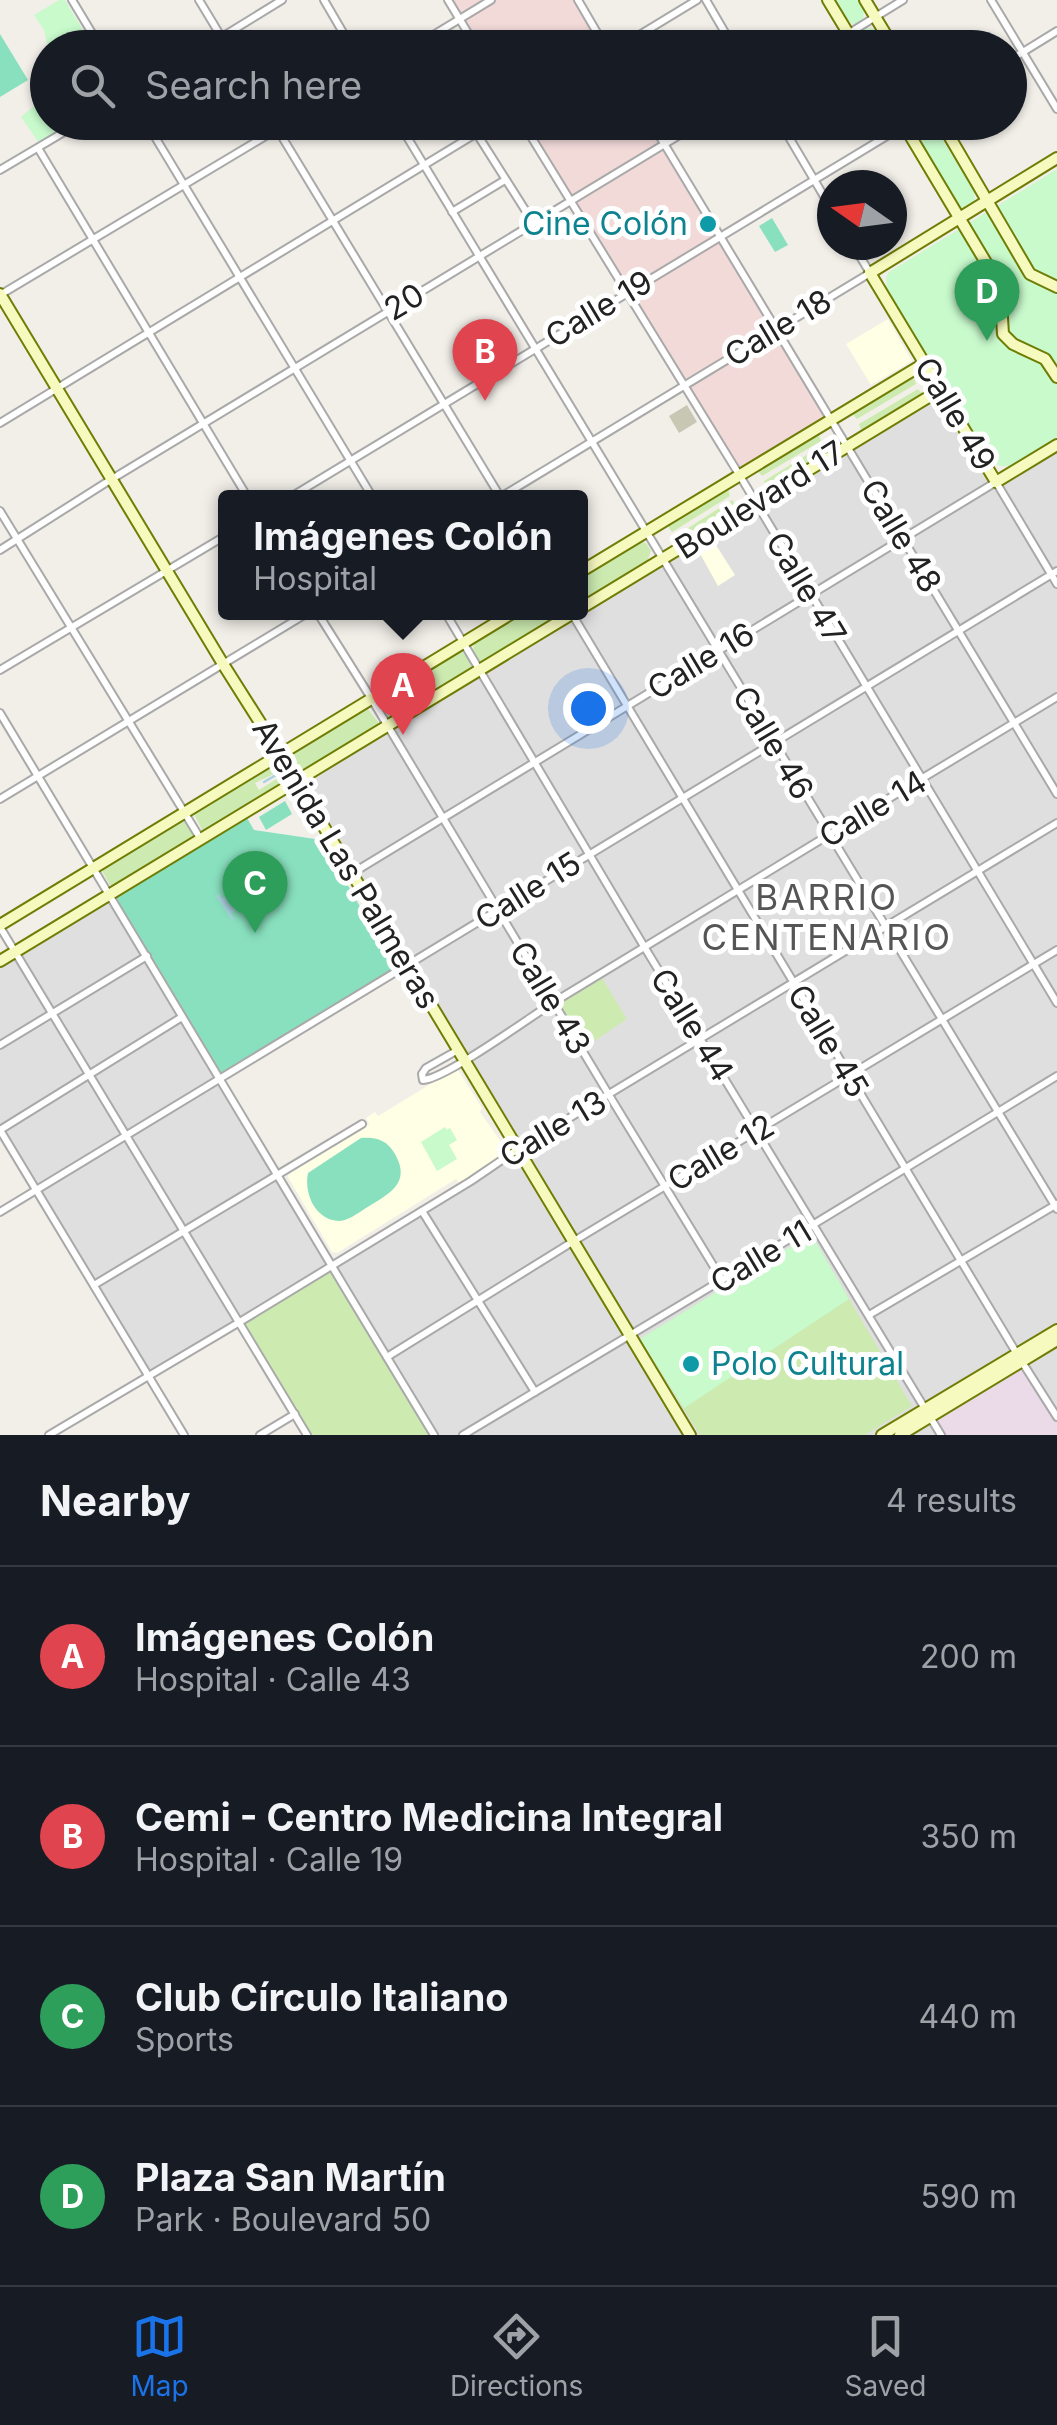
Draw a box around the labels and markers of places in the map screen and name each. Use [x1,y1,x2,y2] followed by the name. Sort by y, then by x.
[522,204,688,243] place label: Cine Colón
[697,213,719,235] marker: Cine Colón
[954,258,1020,341] pin: D
[452,318,518,401] pin: B
[370,652,436,735] pin: A
[222,850,288,933] pin: C
[711,1344,904,1383] place label: Polo Cultural
[680,1353,702,1375] marker: Polo Cultural

